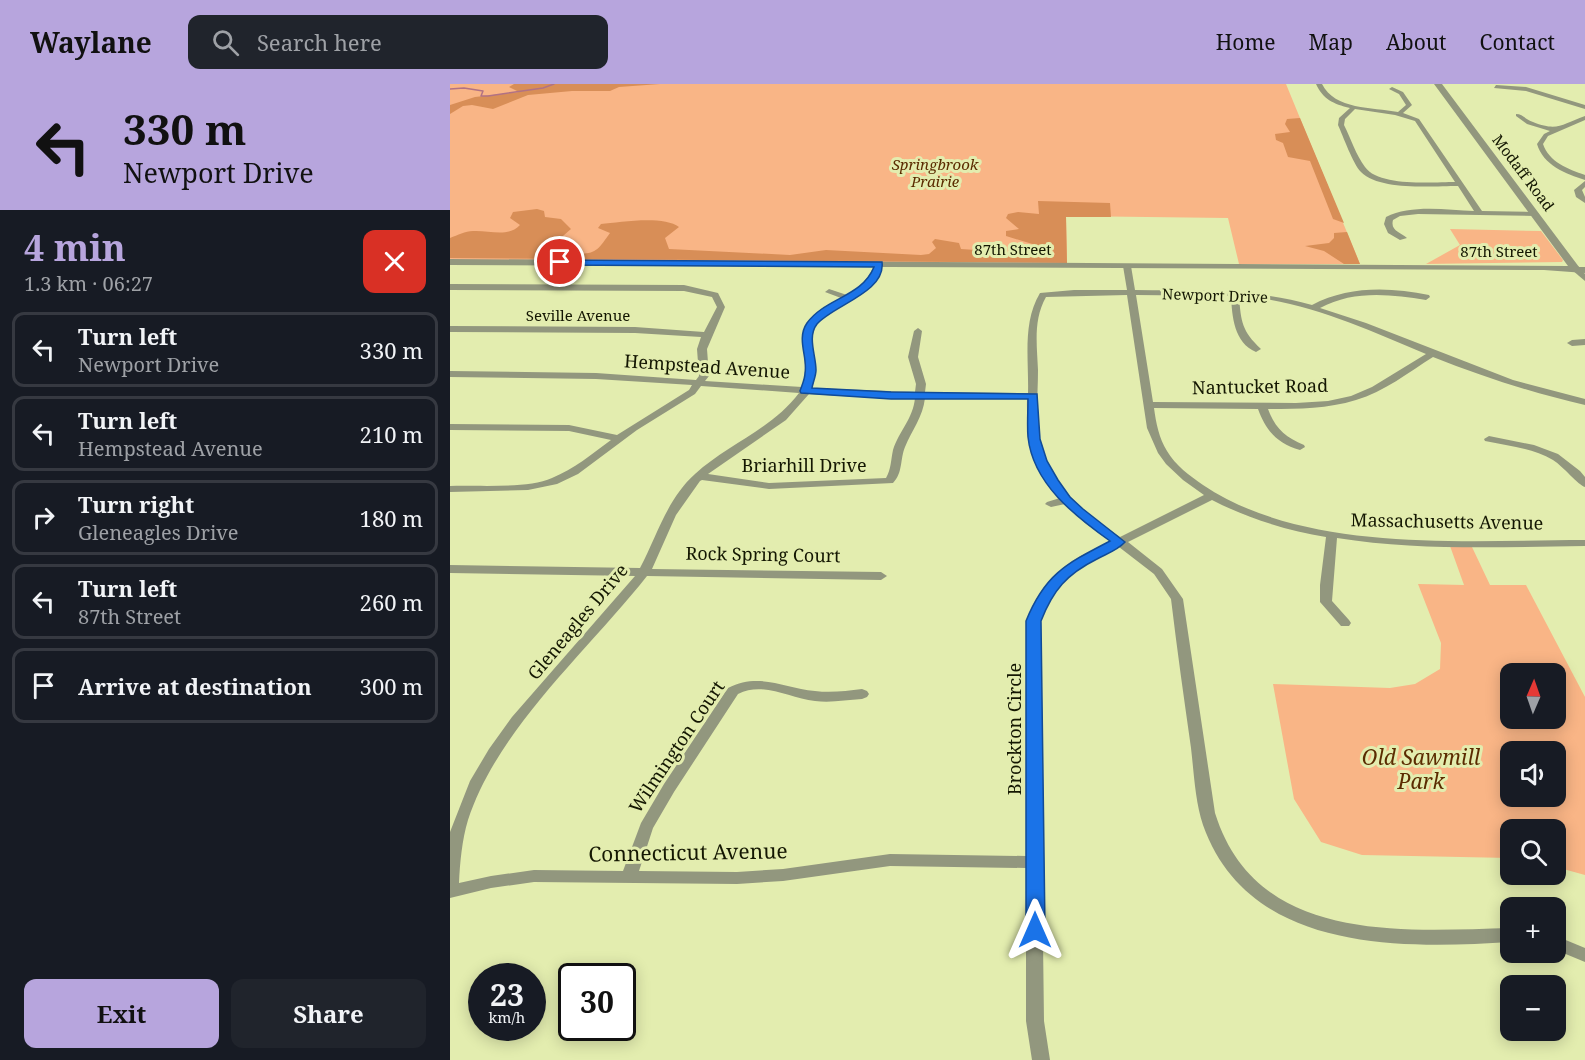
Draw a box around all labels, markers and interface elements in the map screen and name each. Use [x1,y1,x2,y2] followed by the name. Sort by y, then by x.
[188,15,608,69] search box
[30,23,152,61] text: Waylane
[209,26,242,59] icon: search
[257,27,382,57] text: Search here
[1216,28,1276,56] text: Home
[1309,28,1353,56] text: Map
[1386,28,1447,56] text: About
[1480,28,1555,56] text: Contact
[123,100,247,157] text: 330 m
[24,108,102,186] icon: left
[1488,130,1559,215] street label: Modaff Road
[123,154,314,191] text: Newport Drive
[892,154,979,191] park label: Springbrook Prairie
[24,223,126,272] text: 4 min
[363,230,426,293] button: close
[534,236,585,287] pin
[974,239,1052,259] street label: 87th Street
[1460,241,1538,261] street label: 87th Street
[543,245,576,278] icon: arrive
[24,270,153,297] text: 1.3 km · 06:27
[1162,283,1268,307] street label: Newport Drive
[526,305,630,325] street label: Seville Avenue
[78,321,177,351] text: Turn left
[27,333,60,366] icon: left
[360,335,423,365] text: 330 m
[623,348,791,384] street label: Hempstead Avenue
[78,351,219,378] text: Newport Drive
[1192,373,1328,399] street label: Nantucket Road
[78,405,177,435] text: Turn left
[27,417,60,450] icon: left
[360,419,423,449] text: 210 m
[78,435,263,462] text: Hempstead Avenue
[741,453,867,477] street label: Briarhill Drive
[78,489,194,519] text: Turn right
[27,501,60,534] icon: right
[360,503,423,533] text: 180 m
[1350,507,1544,535] street label: Massachusetts Avenue
[78,519,239,546] text: Gleneagles Drive
[685,541,841,567] street label: Rock Spring Court
[522,558,633,684] street label: Gleneagles Drive
[78,573,177,603] text: Turn left
[27,585,60,618] icon: left
[360,587,423,617] text: 260 m
[78,603,181,630] text: 87th Street
[1002,663,1026,795] street label: Brockton Circle
[1500,663,1566,729] north arrow
[1500,663,1566,1041] map controls
[27,669,60,702] icon: arrive
[78,671,312,701] text: Arrive at destination
[360,671,423,701] text: 300 m
[623,675,729,817] street label: Wilmington Court
[1500,741,1566,807] button: sound
[1362,743,1481,795] park label: Old Sawmill Park
[1500,819,1566,885] button: search
[588,836,788,868] street label: Connecticut Avenue
[1500,897,1566,963] button: +
[1003,898,1067,962] position arrow
[558,963,636,1041] speed limit sign: 30
[490,974,524,1015] text: 23
[1500,975,1566,1041] button: −
[24,979,219,1048] button: Exit
[231,979,426,1048] button: Share
[489,1007,525,1027] text: km/h

